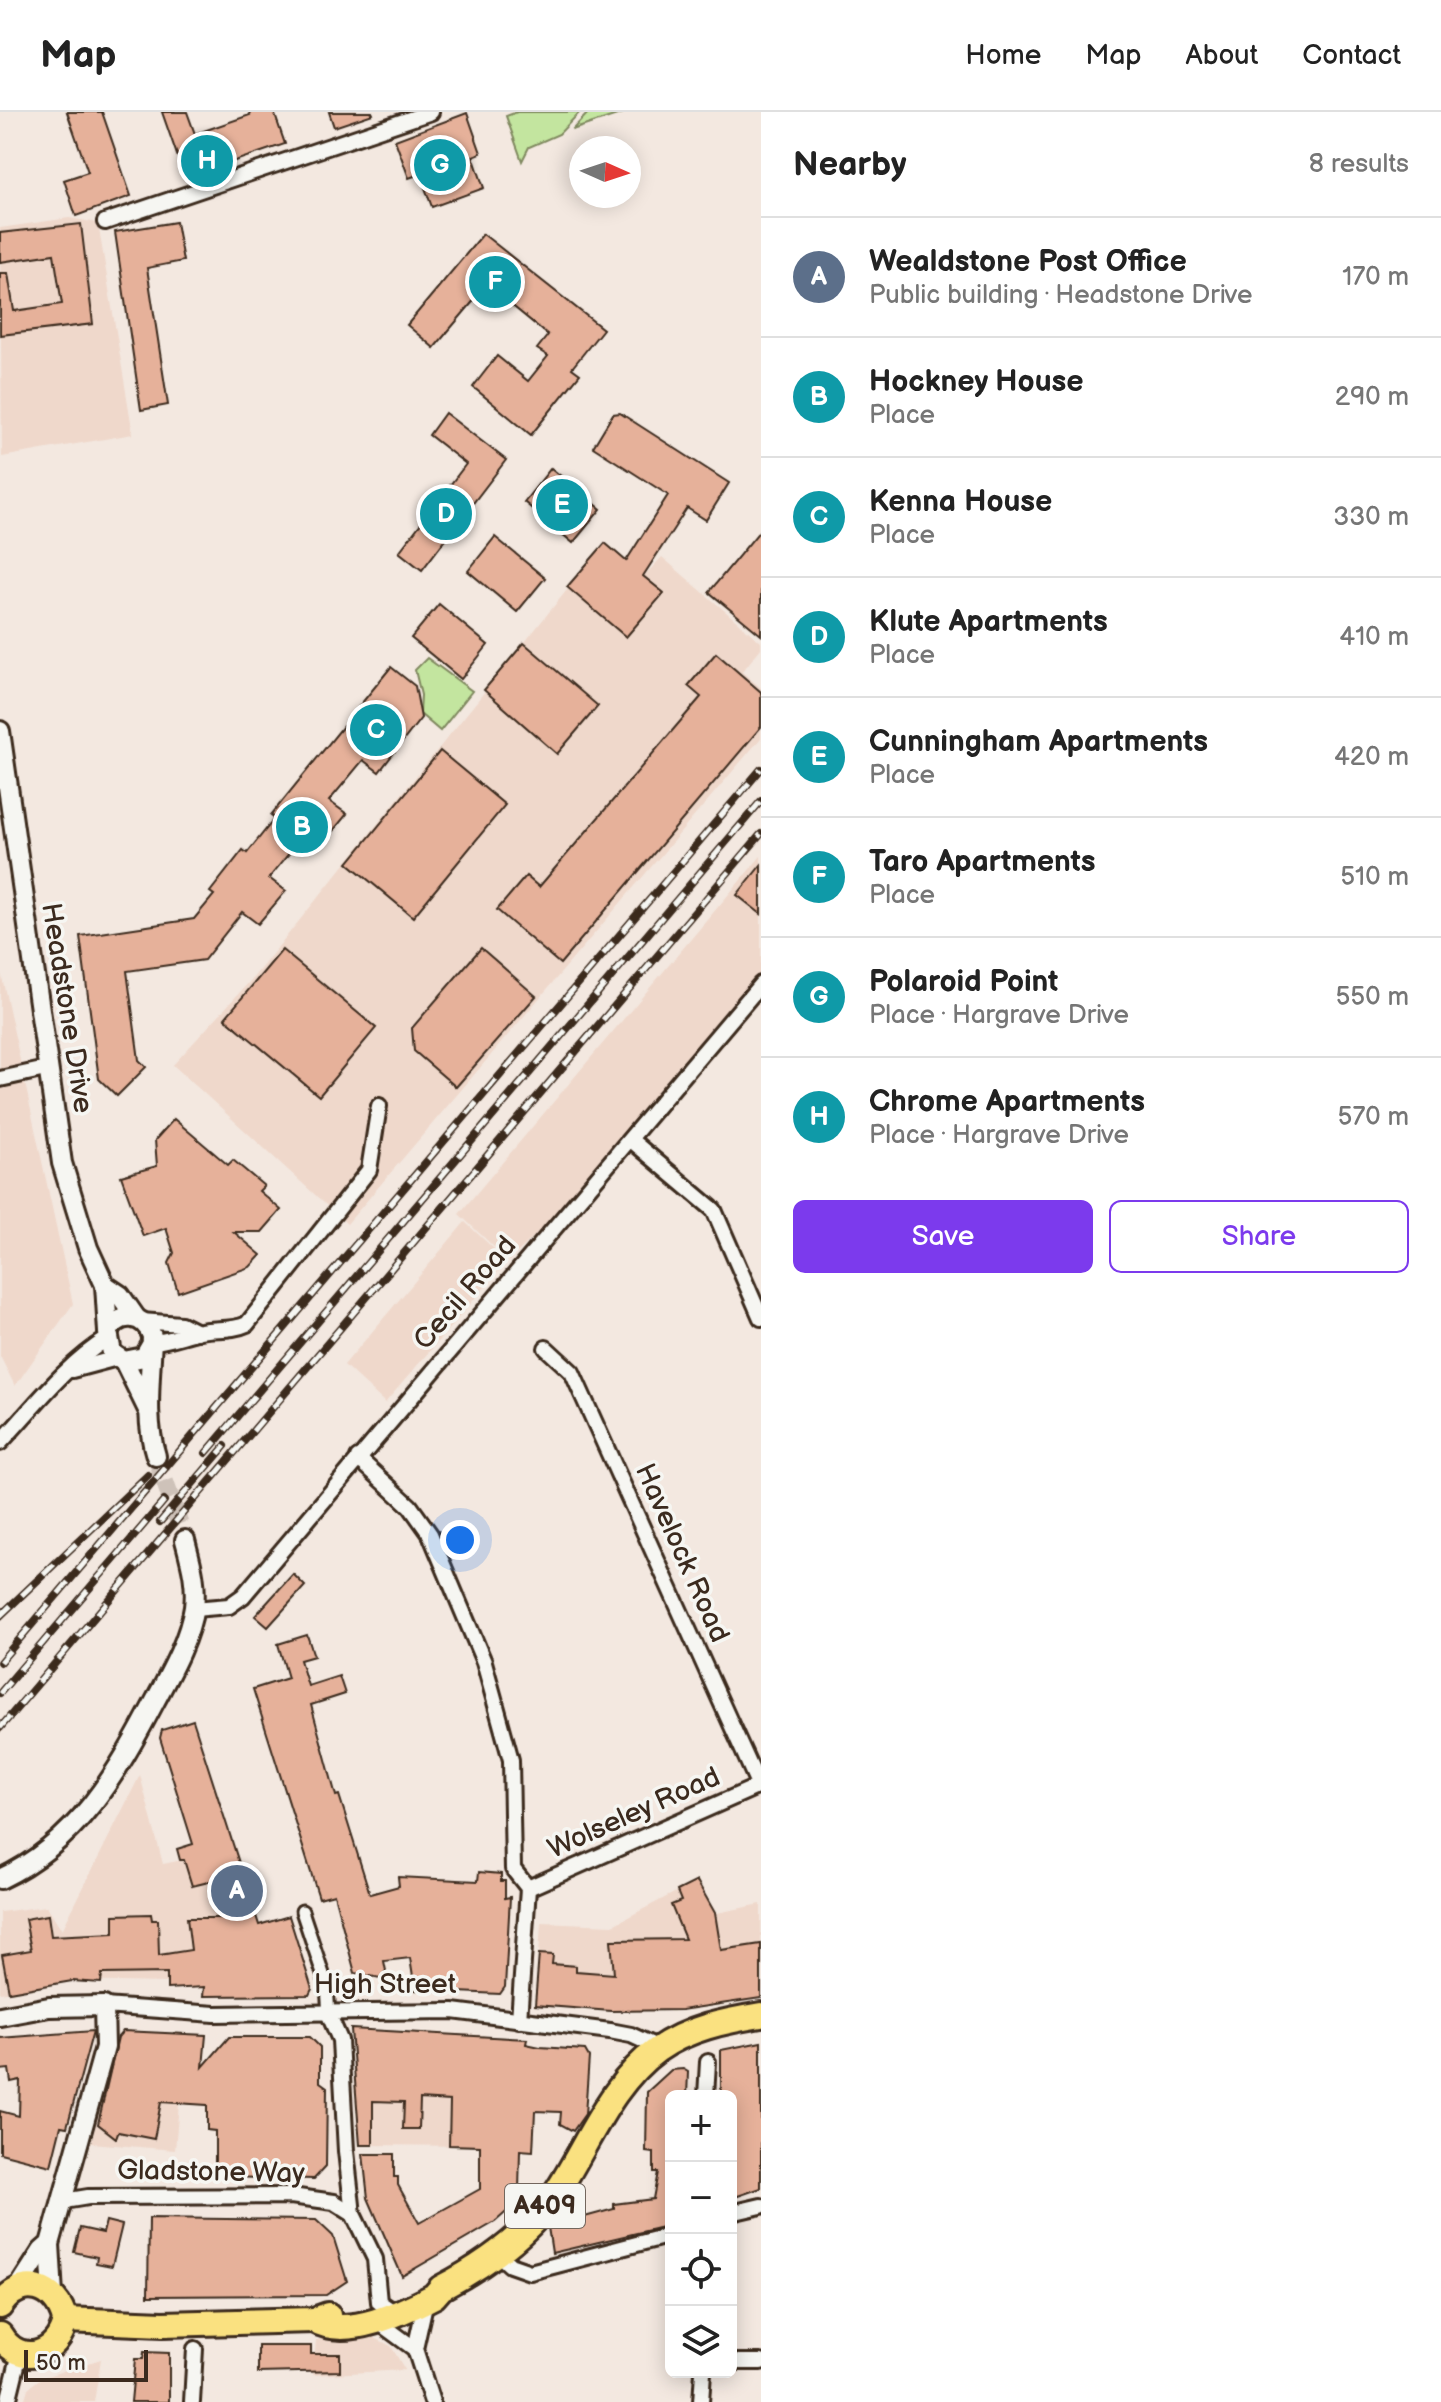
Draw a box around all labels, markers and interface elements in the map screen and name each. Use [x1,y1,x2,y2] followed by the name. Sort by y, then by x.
[40,33,116,78] text: Map
[965,39,1041,72] text: Home
[1085,39,1142,72] text: Map
[1186,39,1258,72] text: About
[1302,39,1401,72] text: Contact
[181,131,233,191] pin: H
[414,135,466,195] pin: G
[569,136,641,208] north arrow
[793,144,907,185] text: Nearby
[1309,149,1409,180] text: 8 results
[869,244,1187,280] text: Wealdstone Post Office
[469,252,521,312] pin: F
[811,262,827,293] text: A
[1342,262,1409,293] text: 170 m
[869,280,1252,311] text: Public building · Headstone Drive
[869,364,1084,400] text: Hockney House
[810,382,828,413] text: B
[1335,382,1409,413] text: 290 m
[869,400,935,431] text: Place
[536,475,588,535] pin: E
[420,484,472,544] pin: D
[869,484,1052,520] text: Kenna House
[810,502,828,533] text: C
[1333,502,1409,533] text: 330 m
[869,520,935,551] text: Place
[869,604,1108,640] text: Klute Apartments
[810,622,828,653] text: D
[1339,622,1409,653] text: 410 m
[869,640,935,671] text: Place
[350,700,402,760] pin: C
[869,724,1208,760] text: Cunningham Apartments
[811,742,827,773] text: E
[1334,742,1409,773] text: 420 m
[869,760,935,791] text: Place
[276,797,328,857] pin: B
[869,844,1096,880] text: Taro Apartments
[811,862,827,893] text: F
[1340,862,1409,893] text: 510 m
[869,880,935,911] text: Place
[34,901,100,1115] street label: Headstone Drive
[869,964,1058,1000] text: Polaroid Point
[809,982,829,1013] text: G
[1335,982,1409,1013] text: 550 m
[869,1000,1129,1031] text: Place · Hargrave Drive
[869,1084,1145,1120] text: Chrome Apartments
[809,1102,829,1133] text: H
[1338,1102,1409,1133] text: 570 m
[869,1120,1129,1151] text: Place · Hargrave Drive
[793,1200,1093,1273] button: Save
[1109,1200,1409,1273] button: Share
[407,1230,523,1356] street label: Cecil Road
[628,1459,736,1647] street label: Havelock Road
[440,1520,480,1560] your location
[543,1760,725,1866] street label: Wolseley Road
[211,1861,263,1921] pin: A
[314,1968,457,2001] street label: High Street
[665,2090,737,2378] map controls
[665,2090,737,2162] button: +
[117,2154,305,2190] street label: Gladstone Way
[665,2162,737,2234] button: −
[505,2184,585,2228] road number: A409
[665,2234,737,2306] button: locate
[665,2306,737,2378] button: layers
[24,2346,148,2382] scale bar
[36,2350,86,2377] text: 50 m

